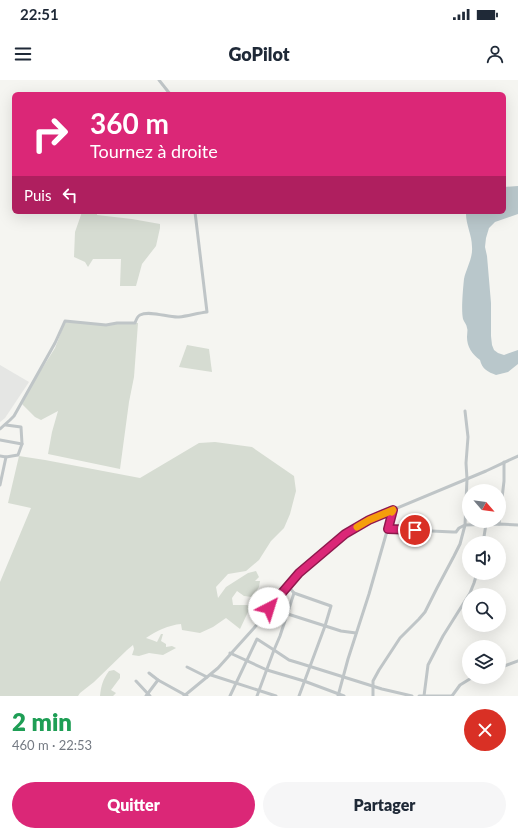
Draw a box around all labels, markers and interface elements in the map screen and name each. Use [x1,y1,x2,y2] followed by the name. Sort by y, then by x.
[20,5,59,23] text: 22:51
[12,43,34,65] icon: menu
[228,43,290,65] text: GoPilot
[484,43,506,65] icon: person
[90,106,169,140] text: 360 m
[24,108,76,160] icon: right
[90,140,218,162] text: Tournez à droite
[59,184,81,206] icon: left
[24,186,51,204] text: Puis
[462,484,506,528] north arrow
[462,484,506,684] map controls
[398,513,432,547] pin
[404,519,426,541] icon: arrive
[462,536,506,580] button: sound
[248,587,290,629] position arrow
[462,588,506,632] button: search
[462,640,506,684] button: layers
[12,707,72,736] text: 2 min
[464,709,506,751] button: close
[12,737,92,753] text: 460 m · 22:53
[12,782,255,828] button: Quitter
[263,782,506,828] button: Partager

